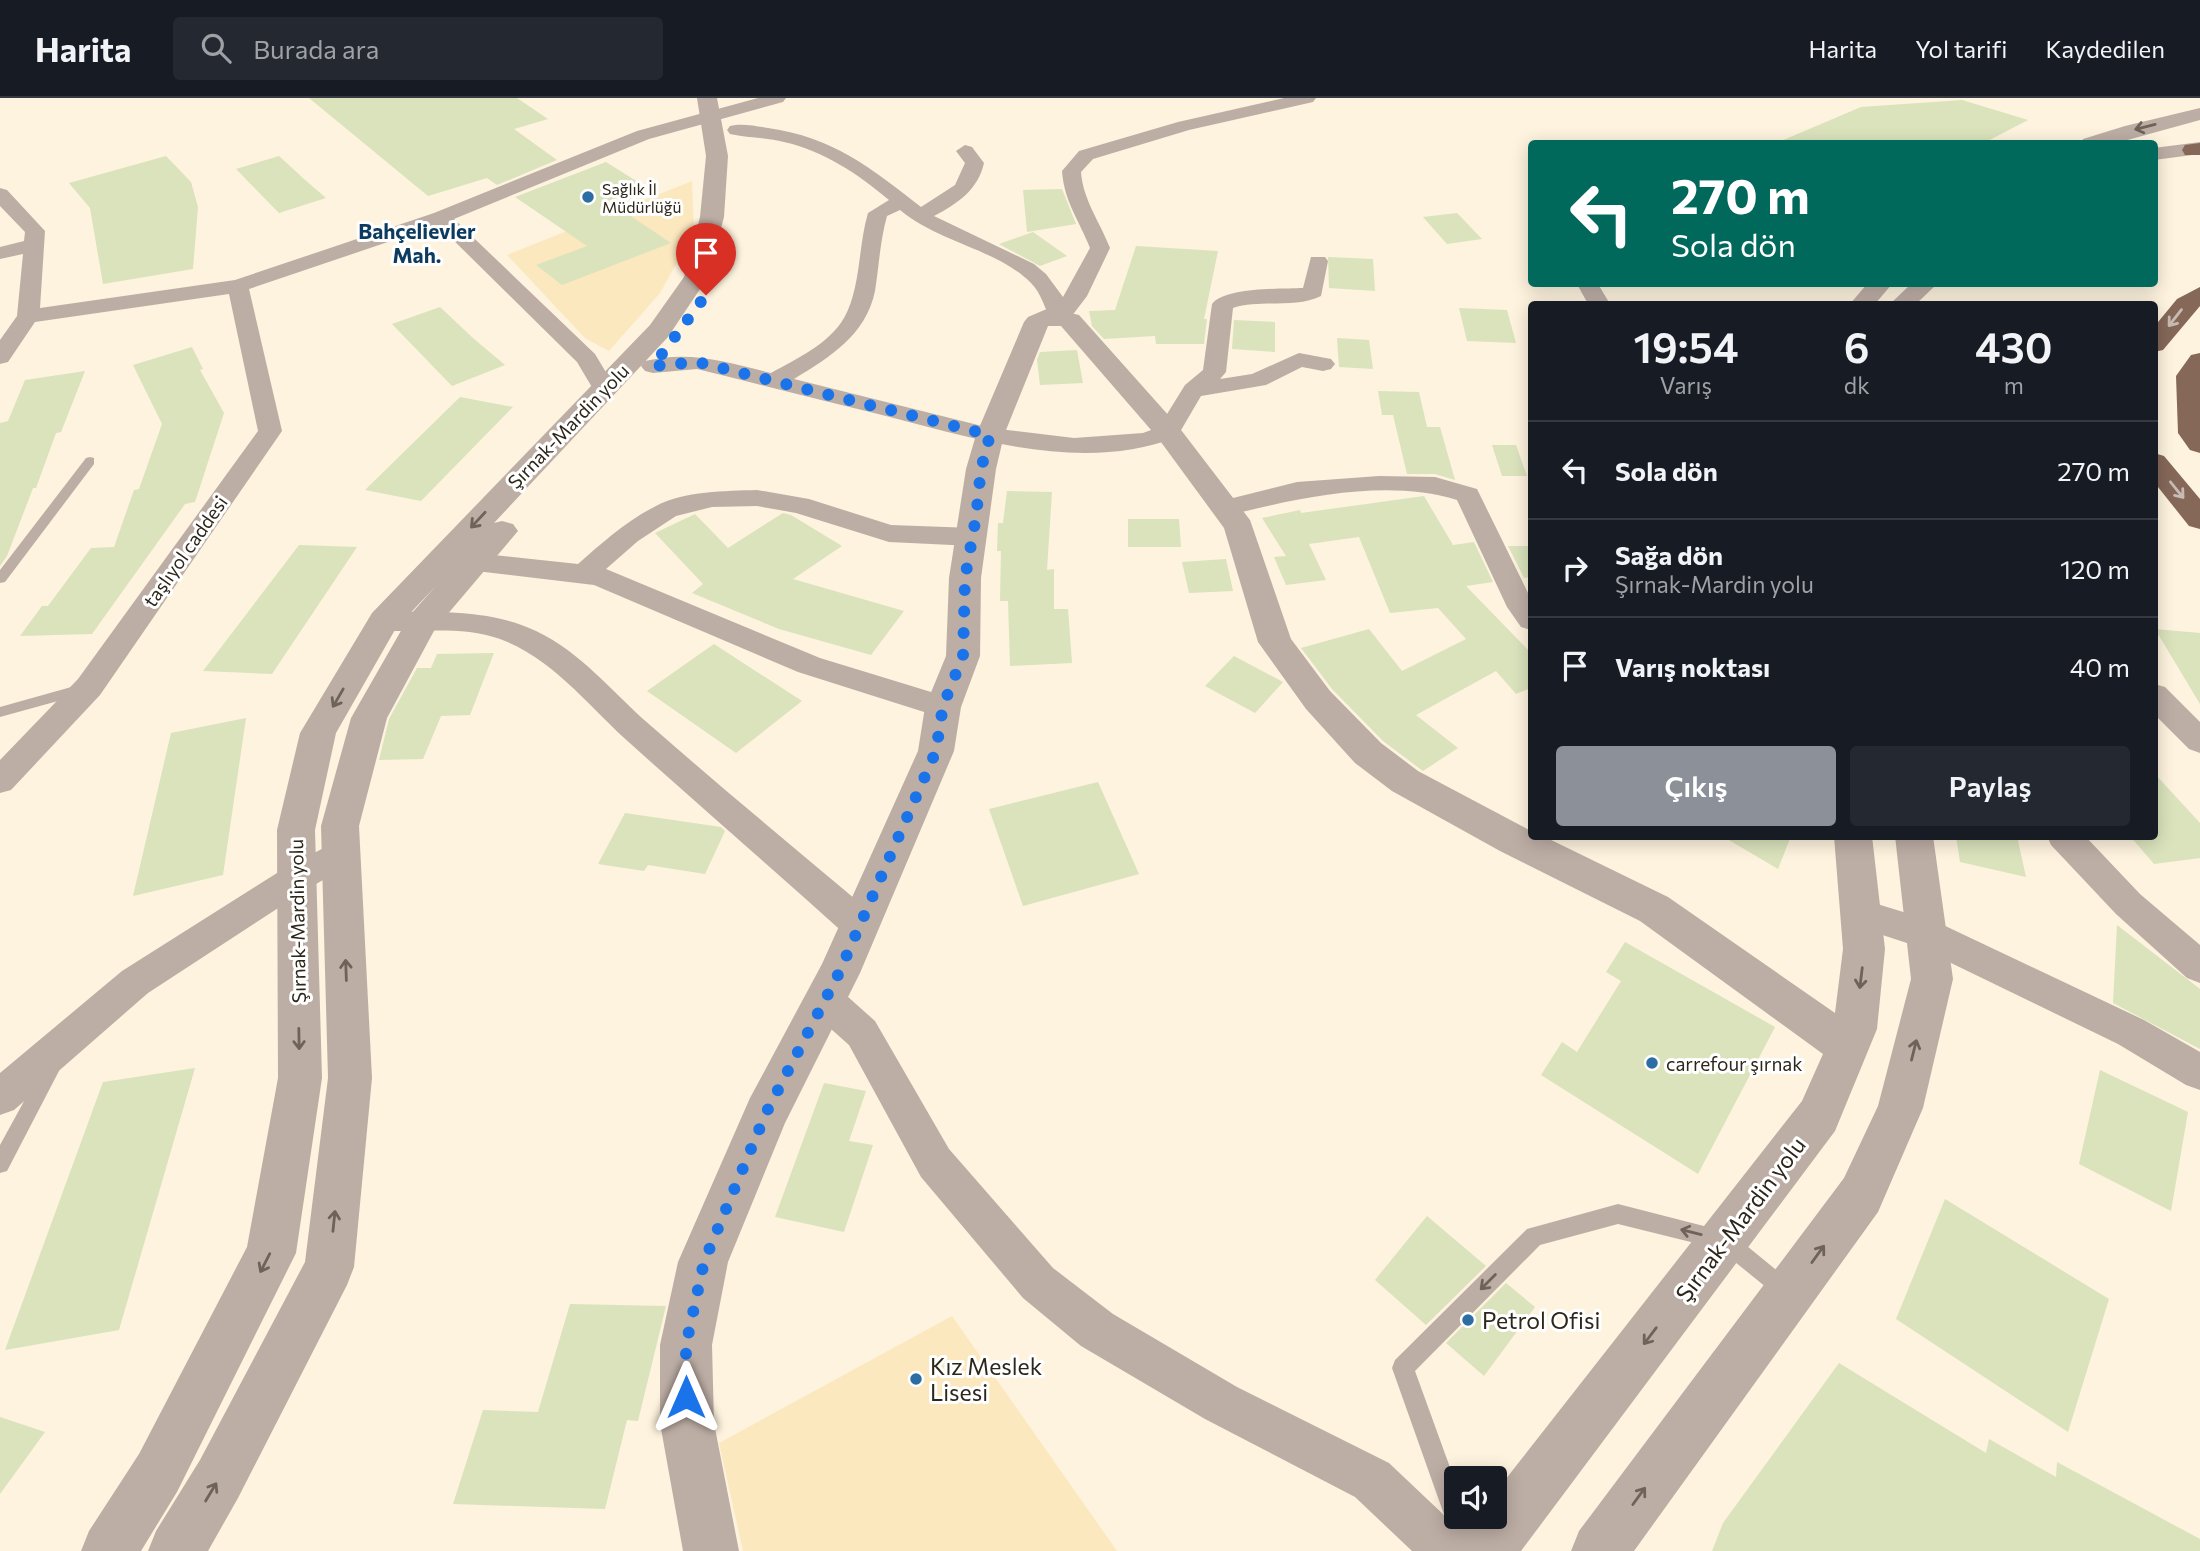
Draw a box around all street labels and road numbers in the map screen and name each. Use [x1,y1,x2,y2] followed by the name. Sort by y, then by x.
[503,359,633,493] street label: Şırnak-Mardin yolu
[138,491,232,611] street label: taşlıyol caddesi
[284,839,310,1003] street label: Şırnak-Mardin yolu
[1669,1131,1811,1307] street label: Şırnak-Mardin yolu

